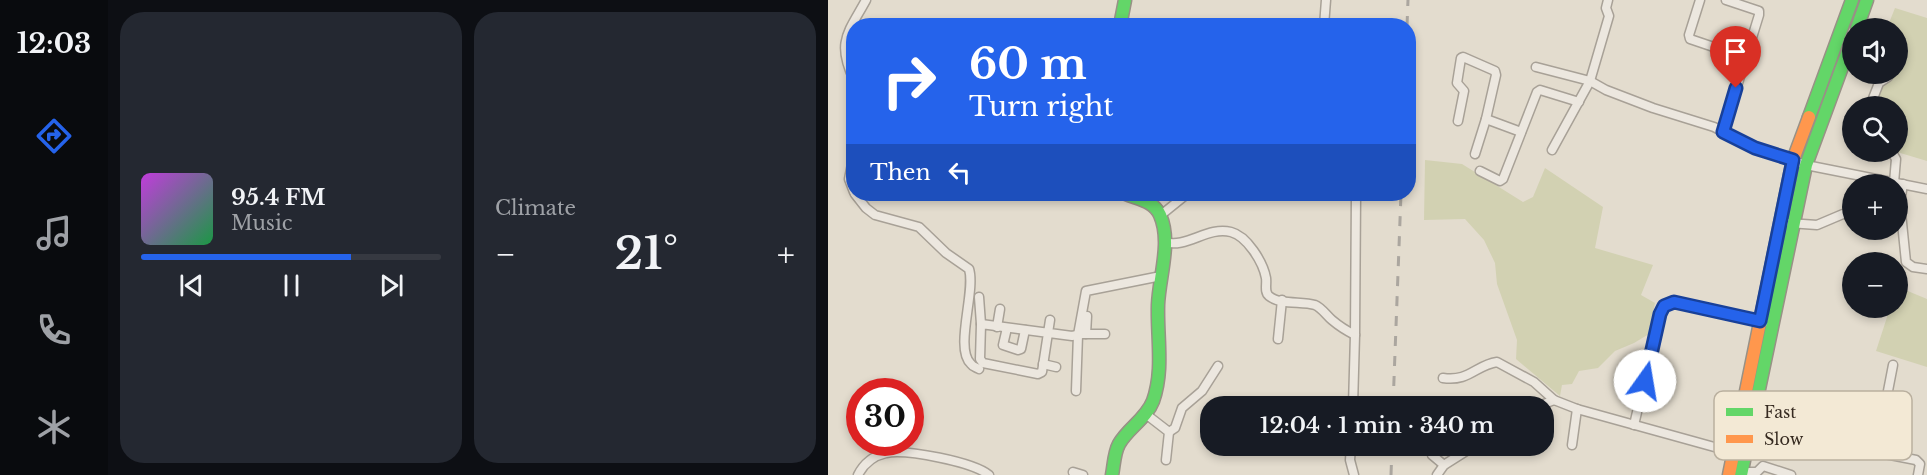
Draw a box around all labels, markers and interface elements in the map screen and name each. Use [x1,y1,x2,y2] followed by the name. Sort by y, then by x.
[1842,18,1908,318] map controls
[1842,18,1908,84] button: sound
[1710,26,1761,88] pin
[17,27,91,60] text: 12:03
[1719,35,1752,68] icon: arrive
[969,38,1087,90] text: 60 m
[870,42,948,120] icon: right
[969,90,1113,123] text: Turn right
[1842,96,1908,162] button: search
[33,115,75,157] icon: directions
[943,156,976,189] icon: left
[870,159,931,186] text: Then
[1842,174,1908,240] button: +
[231,184,325,211] text: 95.4 FM
[495,196,576,220] text: Climate
[231,211,292,235] text: Music
[33,212,75,254] icon: music
[615,225,678,281] text: 21°
[495,234,516,275] text: −
[777,234,795,275] text: +
[1842,252,1908,318] button: −
[175,269,208,302] icon: previous
[275,269,308,302] icon: pause
[375,269,408,302] icon: next
[33,309,75,351] icon: phone
[1613,349,1677,413] position arrow
[846,378,924,456] speed limit sign: 30
[1714,391,1912,460] legend
[1764,402,1796,422] text: Fast
[33,406,75,448] icon: climate
[1260,412,1494,439] text: 12:04 · 1 min · 340 m
[1764,429,1804,449] text: Slow

